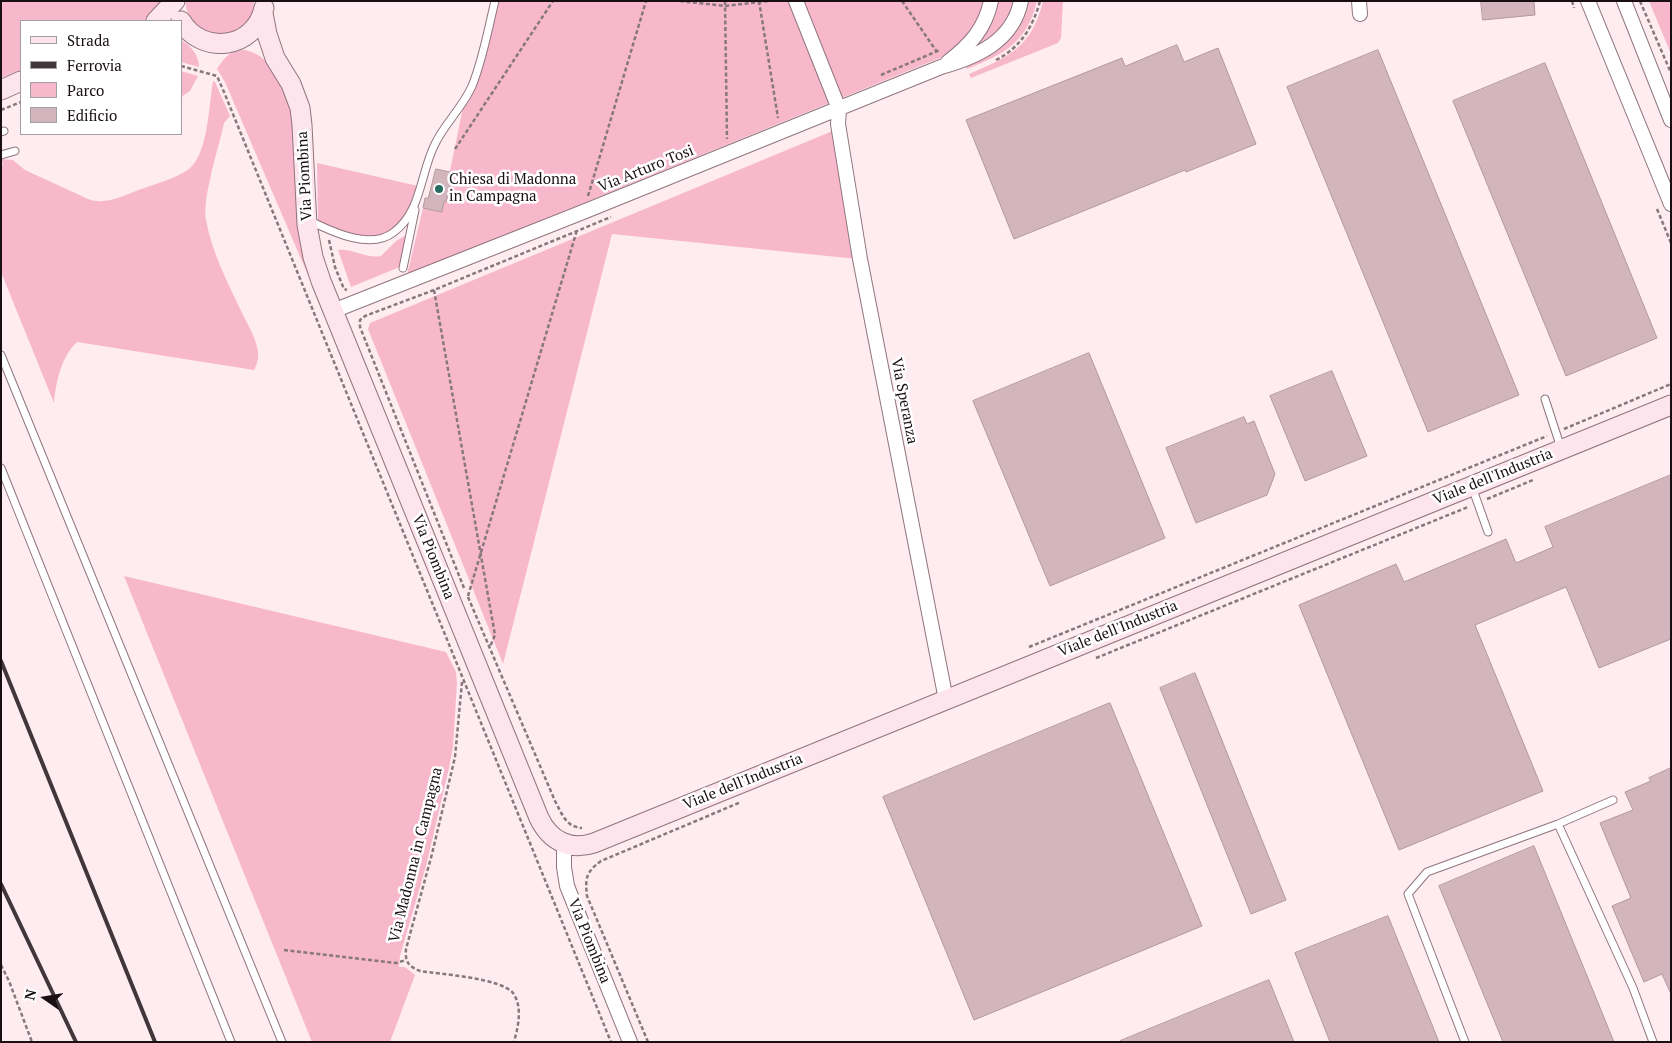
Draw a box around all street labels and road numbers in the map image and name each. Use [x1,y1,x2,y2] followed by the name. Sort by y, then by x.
[294,131,316,221] street label: Via Piombina
[596,142,696,196] street label: Via Arturo Tosi
[887,356,921,446] street label: Via Speranza
[1431,445,1555,509] street label: Viale dell'Industria
[408,512,458,602] street label: Via Piombina
[1056,597,1180,661] street label: Viale dell'Industria
[681,750,805,814] street label: Viale dell'Industria
[386,766,446,944] street label: Via Madonna in Campagna
[564,896,614,986] street label: Via Piombina

